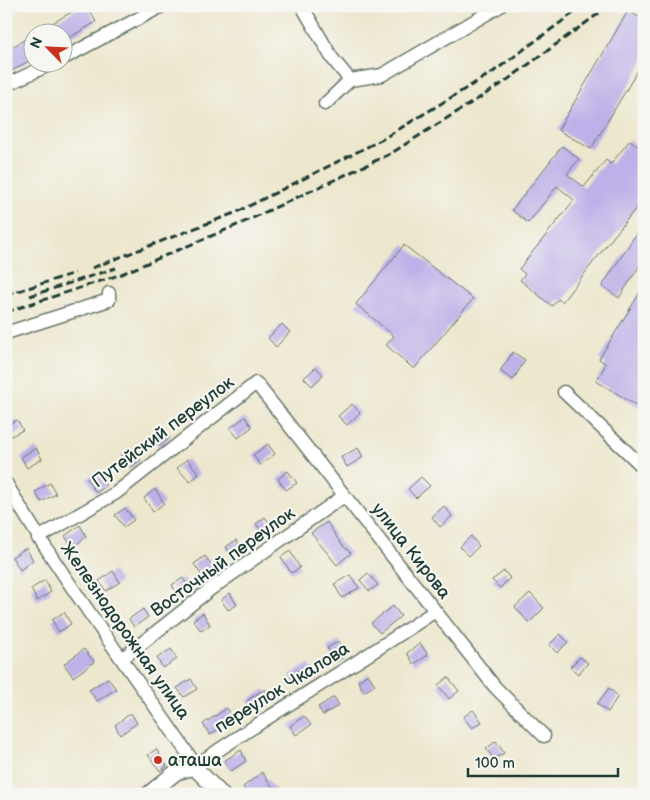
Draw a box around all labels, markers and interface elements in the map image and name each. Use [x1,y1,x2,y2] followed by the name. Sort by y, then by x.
[22,22,72,72] north arrow
[27,35,46,51] text: N
[88,372,238,492] street label: Путейский переулок
[367,499,455,603] street label: улица Кирова
[147,502,299,621] street label: Восточный переулок
[56,538,194,724] street label: Железнодорожная улица
[211,638,353,738] street label: переулок Чкалова
[468,745,618,777] scale bar
[168,750,222,771] place label: аташа
[152,754,164,766] marker: аташа
[475,754,515,773] text: 100 m

